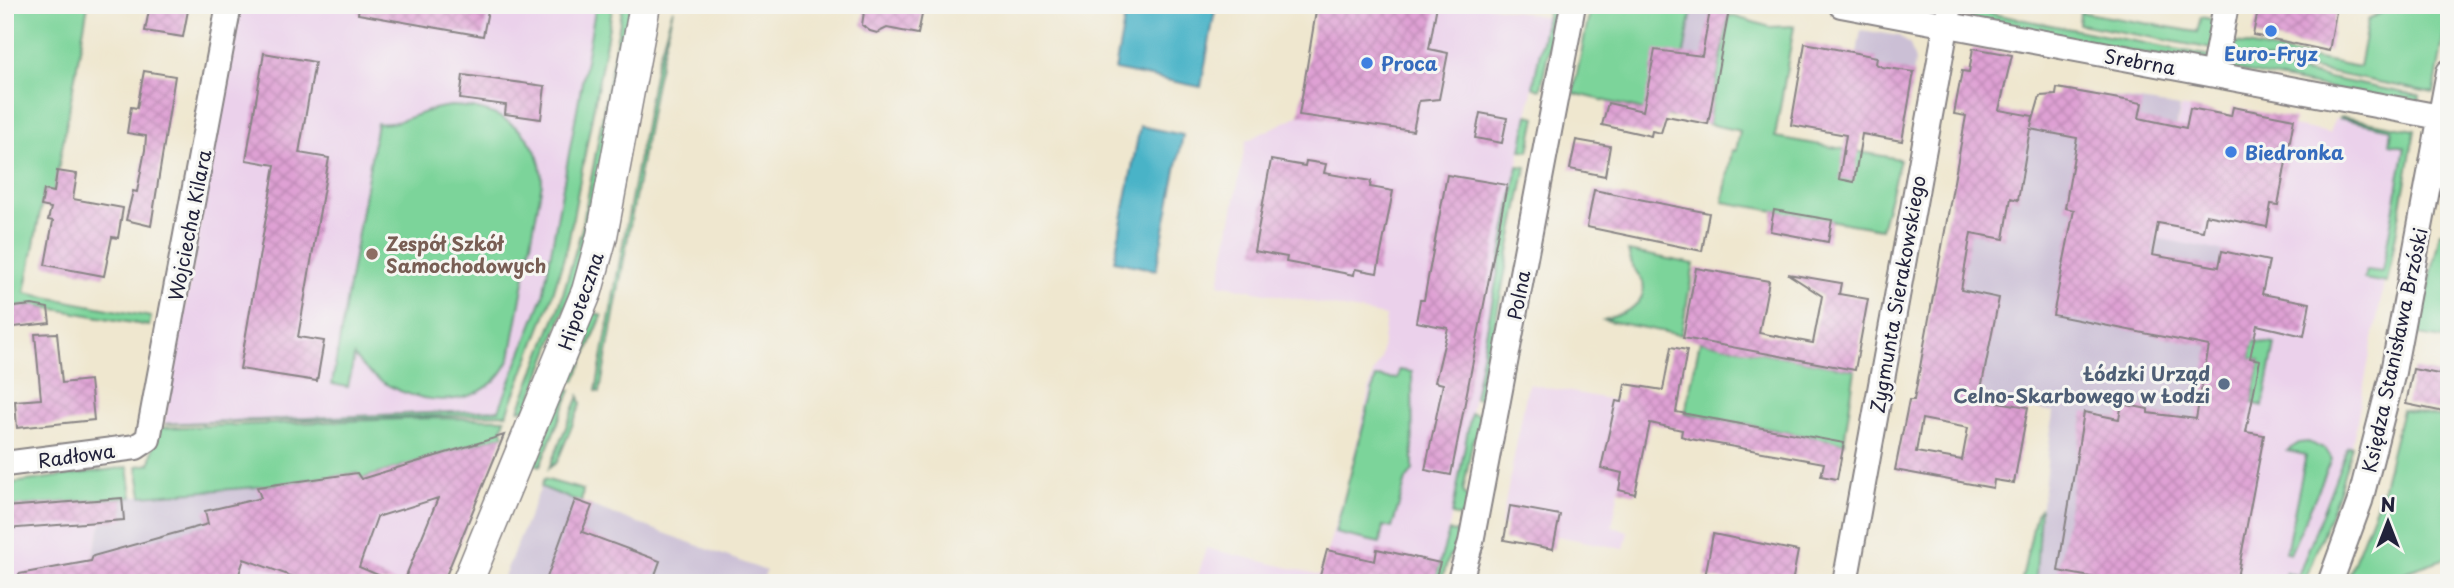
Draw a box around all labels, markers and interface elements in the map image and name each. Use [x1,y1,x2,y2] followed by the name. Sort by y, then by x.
[2263,23,2279,39] marker: Euro-Fryz
[2224,39,2318,67] place label: Euro-Fryz
[2102,41,2178,81] street label: Srebrna
[1381,49,1438,77] place label: Proca
[1359,55,1375,71] marker: Proca
[2245,138,2344,166] place label: Biedronka
[2223,144,2239,160] marker: Biedronka
[161,147,217,303] street label: Wojciecha Kilara
[1862,173,1932,415] street label: Zygmunta Sierakowskiego
[2354,225,2434,475] street label: Księdza Stanisława Brzóski
[386,229,546,279] place label: Zespół Szkół Samochodowych
[364,246,380,262] marker: Zespół Szkół Samochodowych
[550,248,610,354] street label: Hipoteczna
[1499,268,1537,322] street label: Polna
[1953,359,2210,409] place label: Łódzki Urząd Celno-Skarbowego w Łodzi
[2216,376,2232,392] marker: Łódzki Urząd Celno-Skarbowego w Łodzi
[36,436,116,474] street label: Radłowa
[2352,486,2422,556] north arrow
[2380,490,2396,518] text: N

